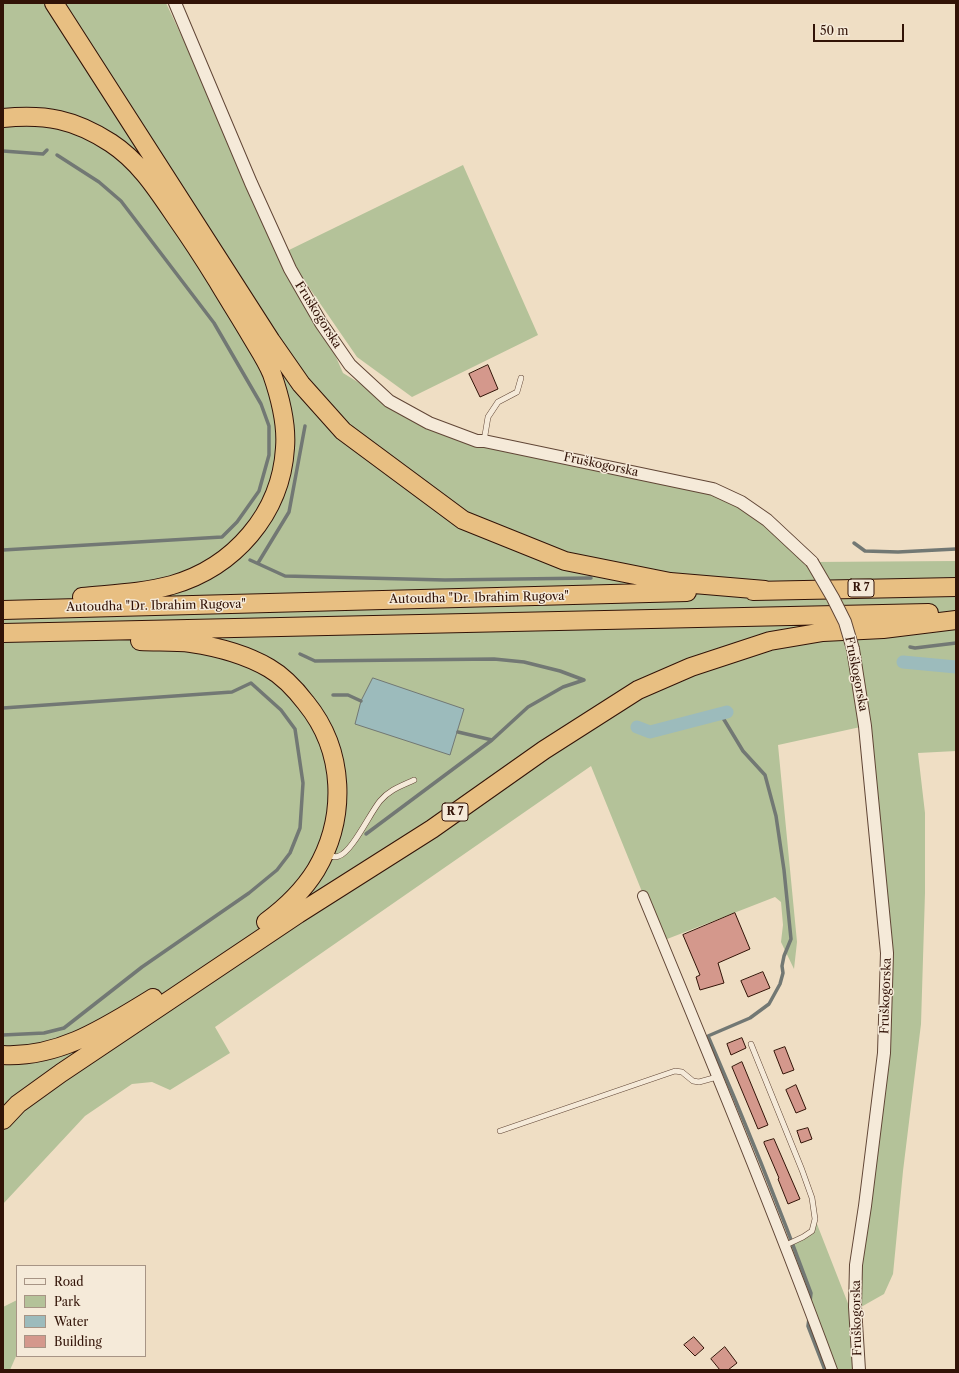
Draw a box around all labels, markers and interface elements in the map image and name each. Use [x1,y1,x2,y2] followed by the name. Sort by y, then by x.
[815,16,906,42] scale bar
[820,23,849,38] text: 50 m
[292,279,344,351] street label: Fruškogorska
[562,450,640,480] street label: Fruškogorska
[848,579,874,597] road number: R 7
[389,589,569,607] street label: Autoudha "Dr. Ibrahim Rugova"
[66,597,246,615] street label: Autoudha "Dr. Ibrahim Rugova"
[842,635,870,713] street label: Fruškogorska
[442,803,468,821] road number: R 7
[877,958,895,1034] street label: Fruškogorska
[16,1265,146,1357] legend
[54,1274,84,1289] text: Road
[849,1280,865,1356] street label: Fruškogorska
[54,1294,80,1309] text: Park
[54,1314,88,1329] text: Water
[54,1334,102,1349] text: Building

